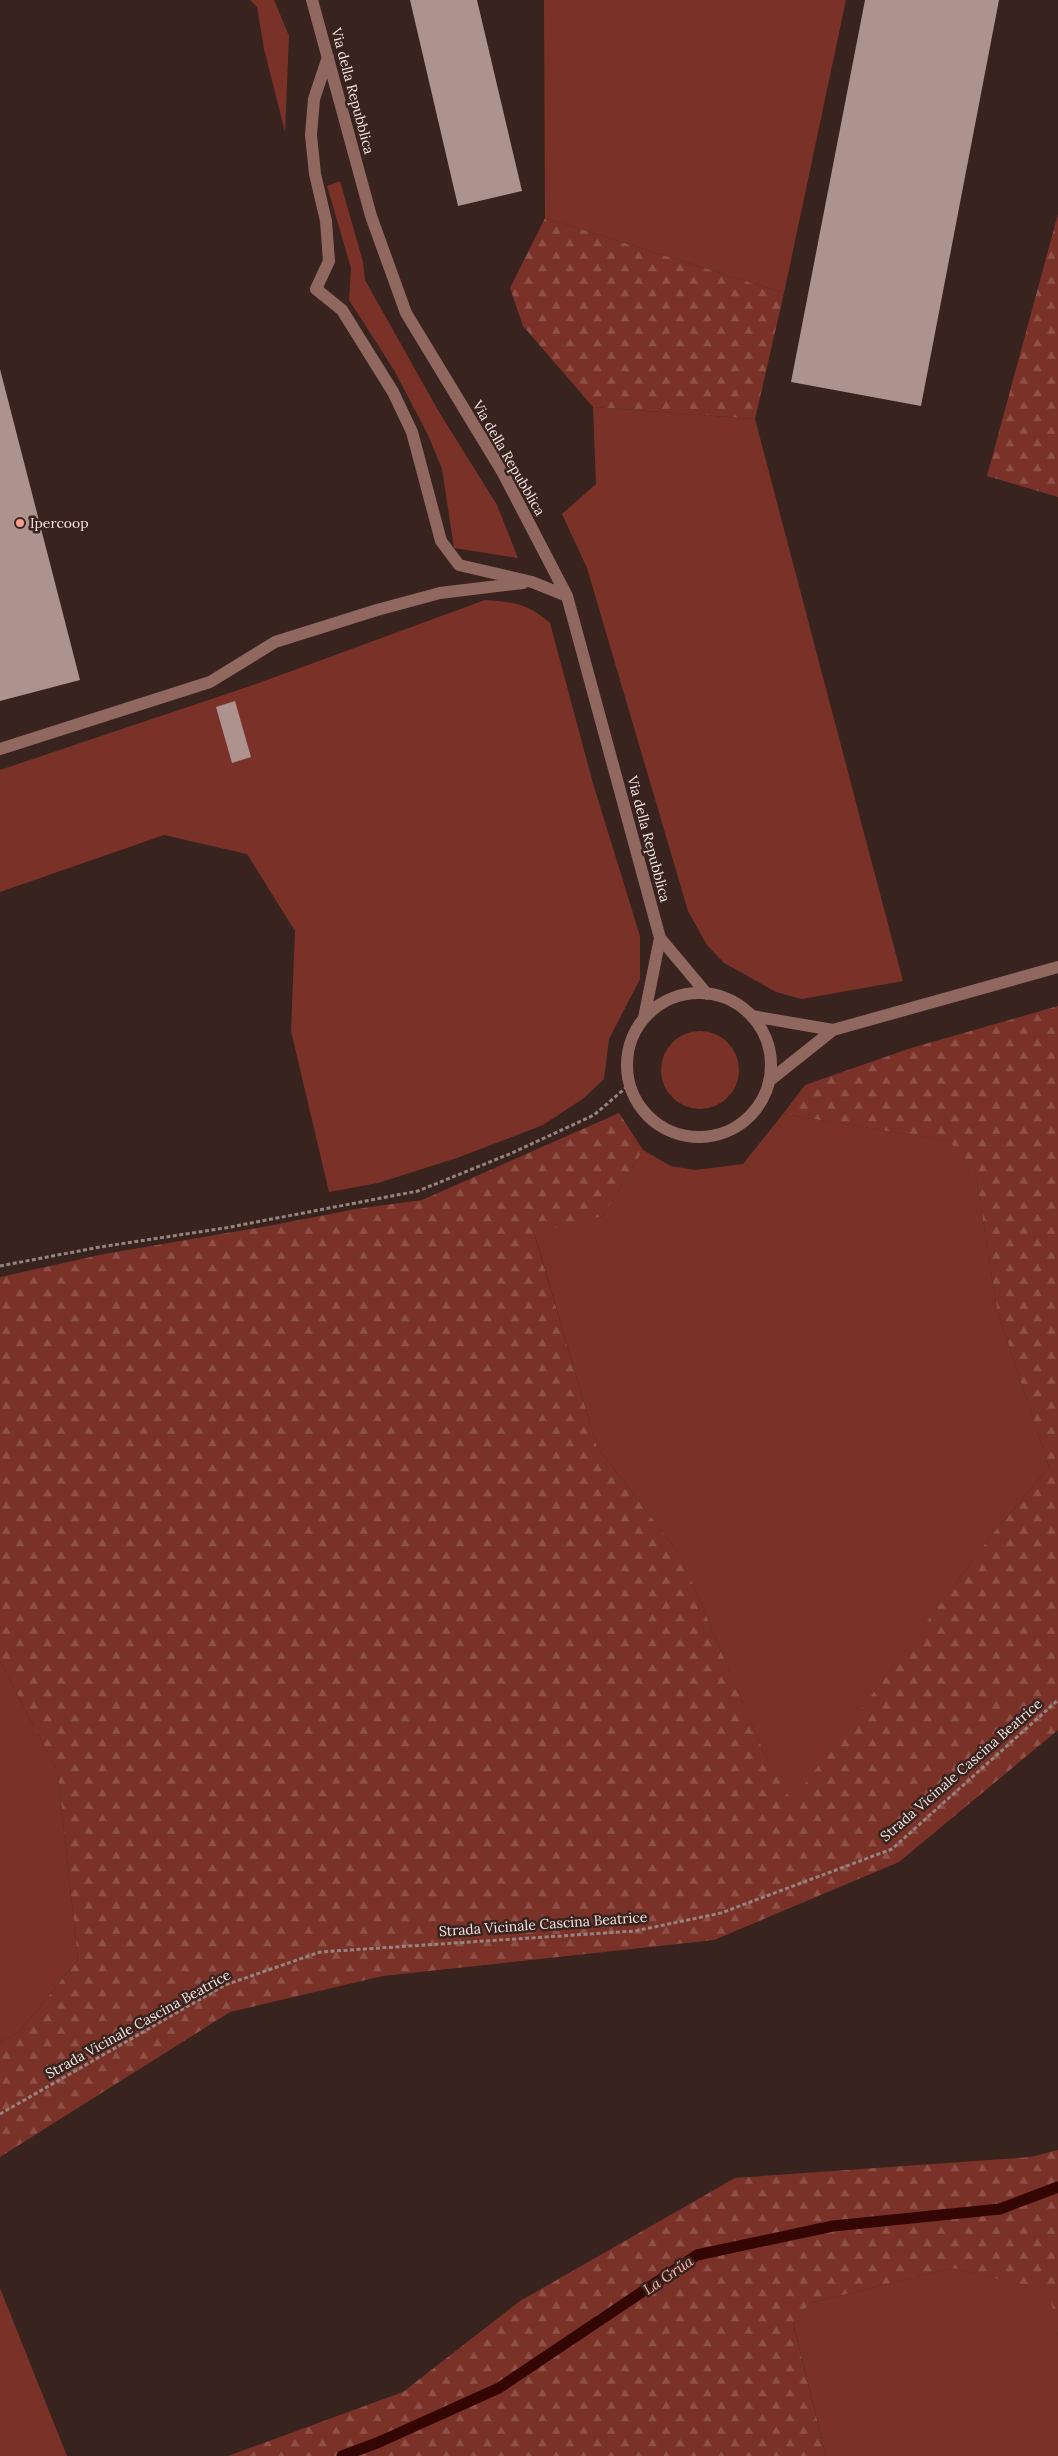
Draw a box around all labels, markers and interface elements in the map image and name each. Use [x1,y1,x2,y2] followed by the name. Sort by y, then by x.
[327,25,379,156] street label: Via della Repubblica
[468,396,549,519] street label: Via della Repubblica
[30,514,89,532] place label: Ipercoop
[14,517,26,529] marker: Ipercoop
[623,773,675,904] street label: Via della Repubblica
[876,1694,1046,1845] street label: Strada Vicinale Cascina Beatrice
[438,1908,648,1940] street label: Strada Vicinale Cascina Beatrice
[42,1965,234,2083] street label: Strada Vicinale Cascina Beatrice
[639,2251,697,2299] water label: La Grűa

